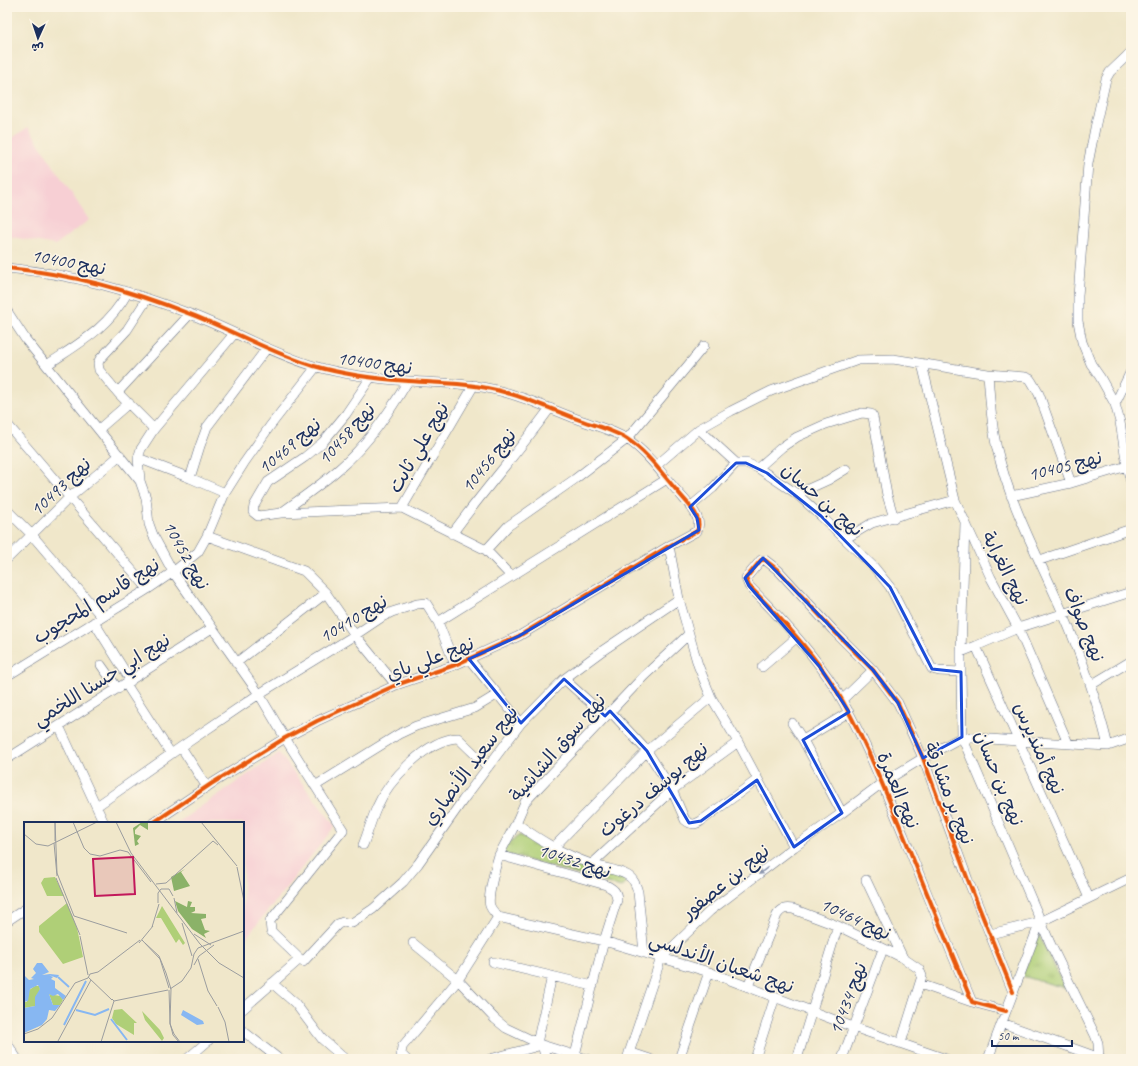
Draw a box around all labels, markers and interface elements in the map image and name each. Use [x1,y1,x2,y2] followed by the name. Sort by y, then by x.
[18,18,58,58] north arrow
[31,41,44,55] text: ش
[29,243,108,281] street label: نهج 10400
[336,346,414,380] street label: نهج 10400
[313,398,381,470] street label: نهج 10458
[383,398,458,499] street label: نهج علي ثابت
[253,412,326,479] street label: نهج 10469
[456,424,522,498] street label: نهج 10456
[1026,445,1105,487] street label: نهج 10405
[25,452,97,521] street label: نهج 10493
[776,458,868,542] street label: نهج بن حسان
[157,517,215,594] street label: نهج 10452
[976,527,1034,610] street label: نهج الغرابة
[29,552,165,651] street label: نهج قاسم المحجوب
[1058,583,1110,666] street label: نهج صواف
[315,589,392,649] street label: نهج 10410
[28,628,177,735] street label: نهج ابي حسنا اللخمي
[383,631,479,690] street label: نهج علي باي
[504,689,611,807] street label: نهج سوق الشاشية
[1008,698,1070,798] street label: نهج أمنديرس
[417,700,525,832] street label: نهج سعيد الأنصاري
[969,727,1029,830] street label: نهج بن حسان
[594,737,713,843] street label: نهج يوسف درغوث
[919,739,980,848] street label: نهج بر مشارقة
[871,748,925,832] street label: نهج العمرة
[24,822,244,1042] inset map
[535,838,614,884] street label: نهج 10432
[675,839,775,926] street label: نهج بن عصفور
[757,866,768,875] one-way arrow
[816,892,895,946] street label: نهج 10464
[645,926,798,1003] street label: نهج شعبان الأندلسي
[823,959,873,1038] street label: نهج 10434
[992,1022,1072,1048] scale bar
[998,1028,1020,1044] text: 50 m

